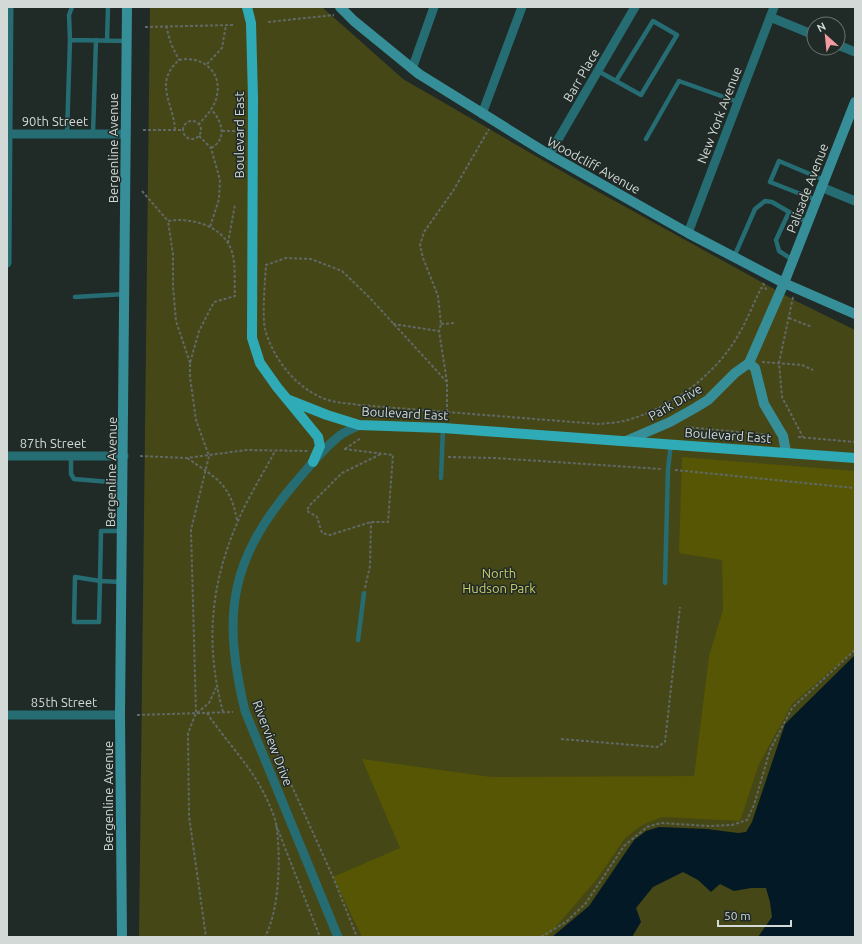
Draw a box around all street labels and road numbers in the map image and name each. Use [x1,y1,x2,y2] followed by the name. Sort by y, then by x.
[560,46,602,104] street label: Barr Place
[694,65,744,165] street label: New York Avenue
[232,91,246,179] street label: Boulevard East
[106,93,120,203] street label: Bergenline Avenue
[22,114,88,128] street label: 90th Street
[545,134,643,196] street label: Woodcliff Avenue
[783,141,831,235] street label: Palisade Avenue
[646,381,704,423] street label: Park Drive
[361,404,449,422] street label: Boulevard East
[103,417,119,527] street label: Bergenline Avenue
[684,425,772,445] street label: Boulevard East
[20,436,86,450] street label: 87th Street
[31,695,97,709] street label: 85th Street
[250,698,296,788] street label: Riverview Drive
[101,741,115,851] street label: Bergenline Avenue

